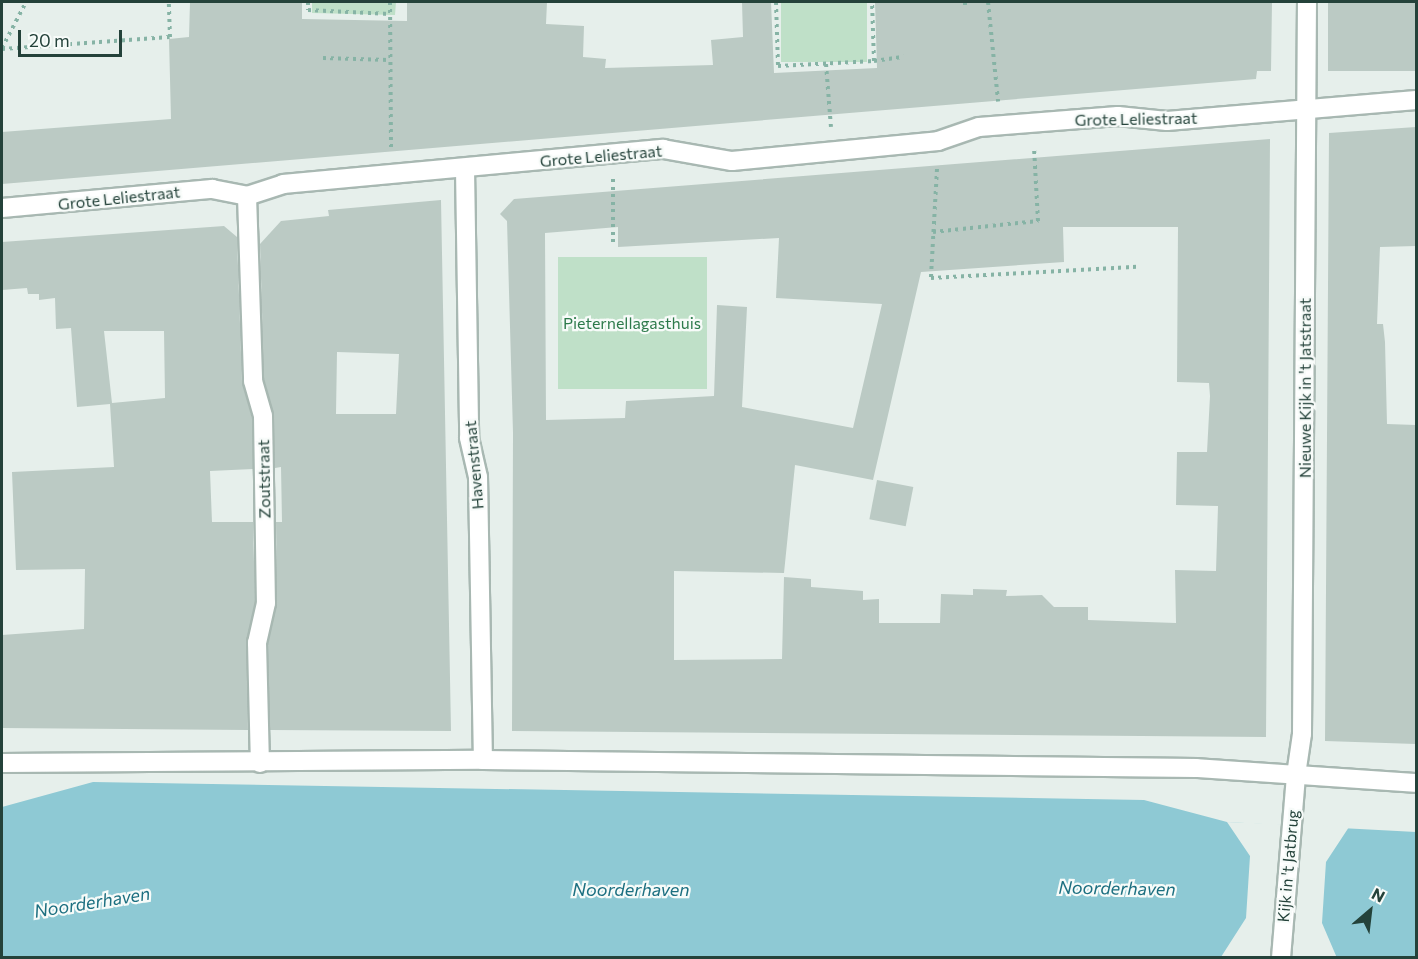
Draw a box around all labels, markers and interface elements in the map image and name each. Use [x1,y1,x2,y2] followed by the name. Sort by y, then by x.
[21,18,124,56] scale bar
[29,29,70,51] text: 20 m
[1074,108,1198,130] street label: Grote Leliestraat
[539,141,663,171] street label: Grote Leliestraat
[57,182,181,214] street label: Grote Leliestraat
[1295,298,1315,478] street label: Nieuwe Kijk in 't Jatstraat
[563,313,701,333] park label: Pieternellagasthuis
[461,420,487,510] street label: Havenstraat
[254,439,274,519] street label: Zoutstraat
[1274,809,1302,923] street label: Kijk in 't Jatbrug
[1058,876,1176,900] water label: Noorderhaven
[572,878,690,900] water label: Noorderhaven
[1340,881,1400,941] north arrow
[32,882,152,922] water label: Noorderhaven
[1369,883,1388,906] text: N

